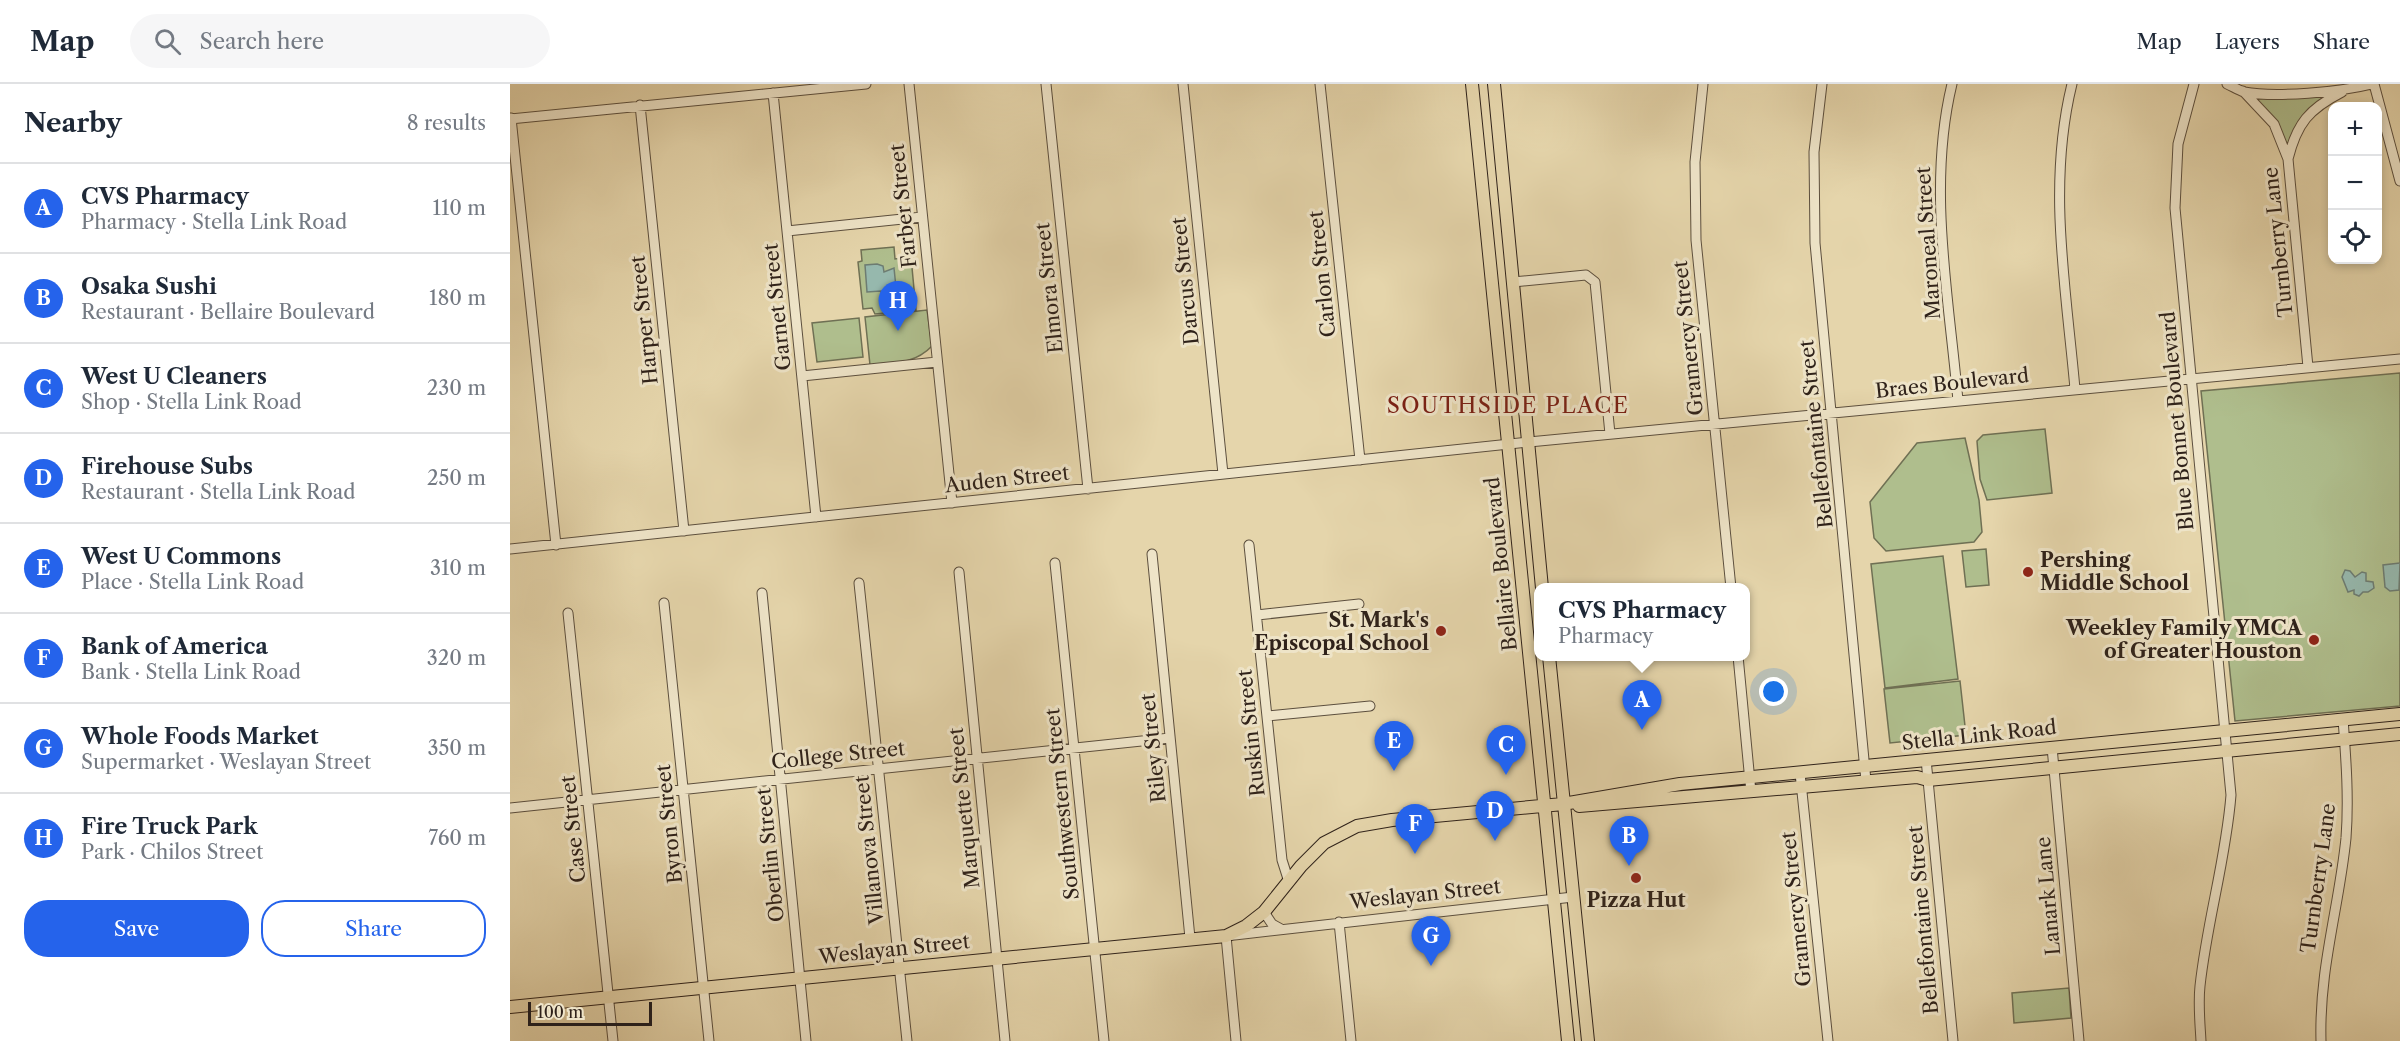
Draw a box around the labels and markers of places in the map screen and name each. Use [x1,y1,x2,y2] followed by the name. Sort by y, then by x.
[878,282,918,331] pin: H
[2040,548,2189,595] place label: Pershing Middle School
[2021,565,2035,579] marker: Pershing Middle School
[1254,608,1429,655] place label: St. Mark's Episcopal School
[2065,616,2303,663] place label: Weekley Family YMCA of Greater Houston
[1434,624,1448,638] marker: St. Mark's Episcopal School
[2307,633,2321,647] marker: Weekley Family YMCA of Greater Houston
[1622,680,1662,730] pin: A
[1374,722,1414,771] pin: E
[1486,726,1526,775] pin: C
[1476,792,1514,841] pin: D
[1396,804,1434,854] pin: F
[1610,816,1648,866] pin: B
[1629,871,1643,885] marker: Pizza Hut
[1587,888,1685,912] place label: Pizza Hut
[1412,916,1450,966] pin: G

